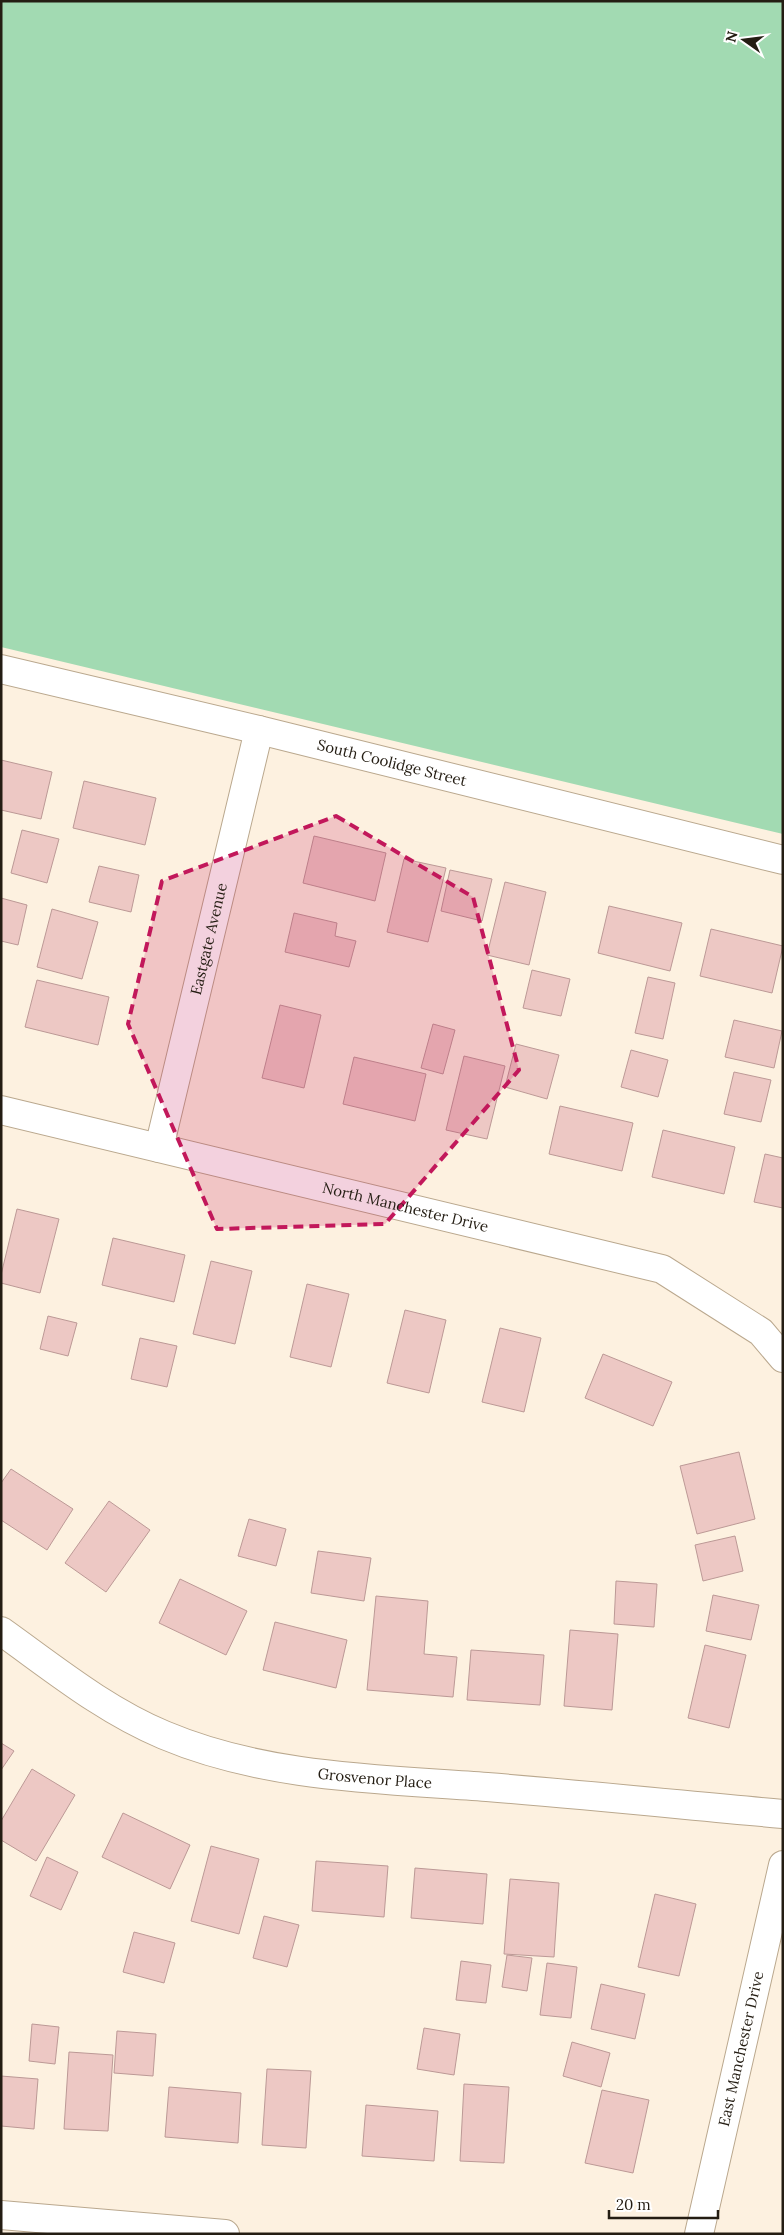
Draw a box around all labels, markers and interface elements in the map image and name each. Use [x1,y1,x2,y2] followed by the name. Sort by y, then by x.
[719,15,769,65] north arrow
[721,29,741,44] text: N
[315,735,469,790] street label: South Coolidge Street
[186,881,231,997] street label: Eastgate Avenue
[321,1178,491,1236] street label: North Manchester Drive
[317,1764,432,1792] street label: Grosvenor Place
[714,1969,768,2128] street label: East Manchester Drive
[609,2188,718,2220] scale bar
[616,2195,651,2214] text: 20 m

